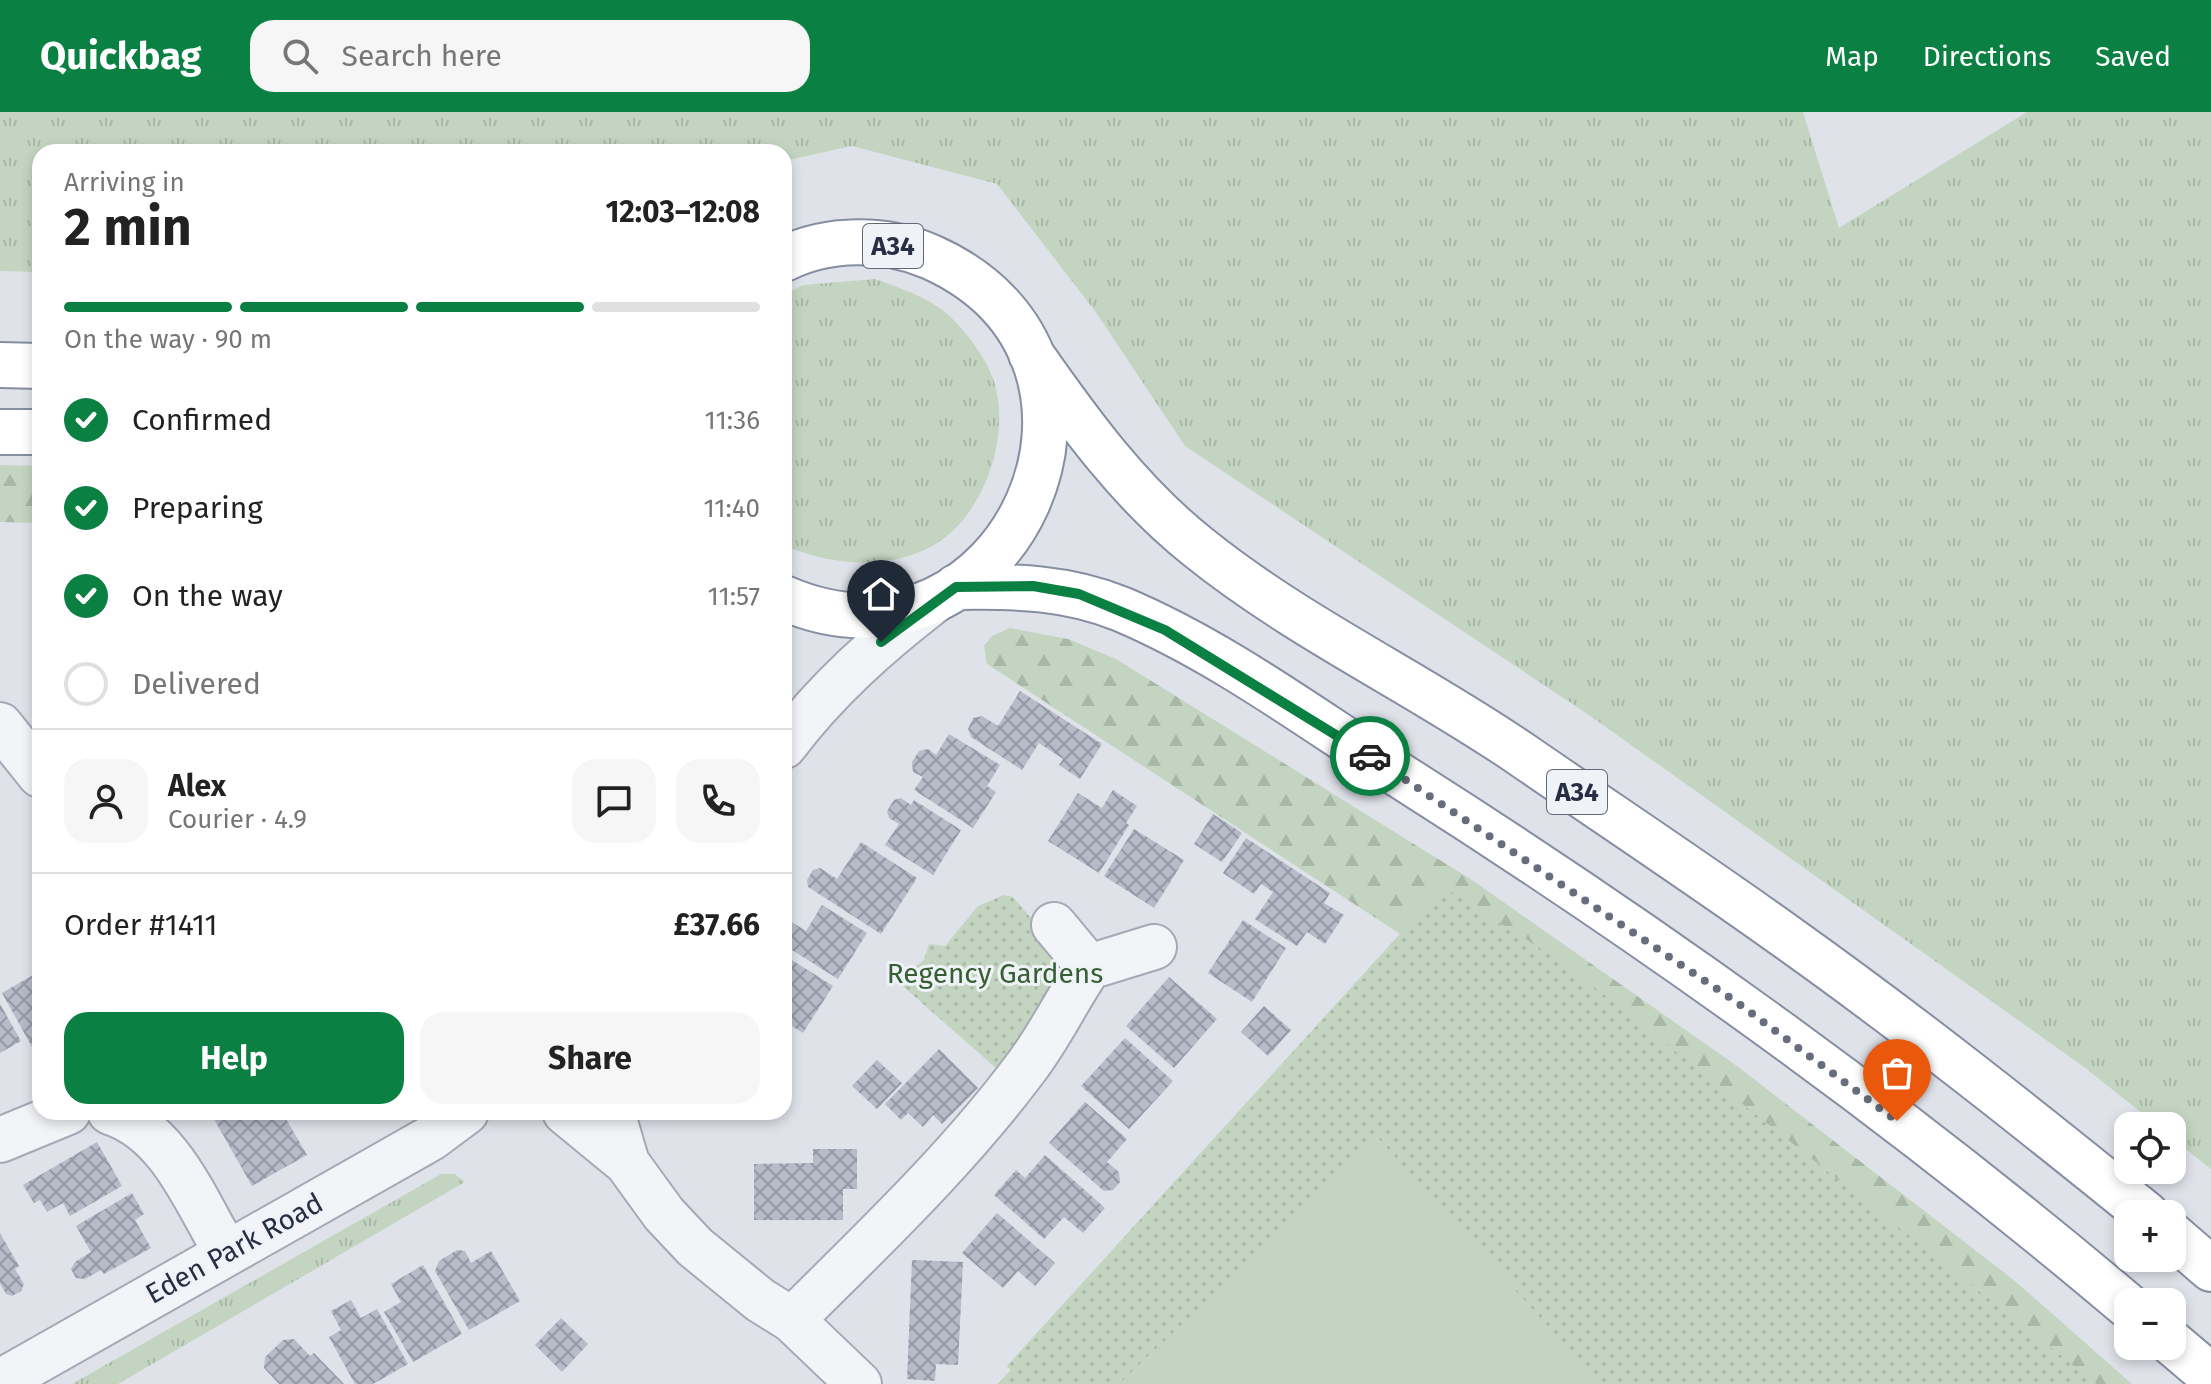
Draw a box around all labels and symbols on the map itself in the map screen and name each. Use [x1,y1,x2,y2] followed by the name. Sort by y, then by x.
[863,224,923,268] road number: A34
[847,560,915,642] pin
[1330,716,1410,796] courier
[1547,770,1607,814] road number: A34
[887,957,1103,990] park label: Regency Gardens
[1863,1039,1931,1121] pin
[140,1186,329,1311] street label: Eden Park Road

